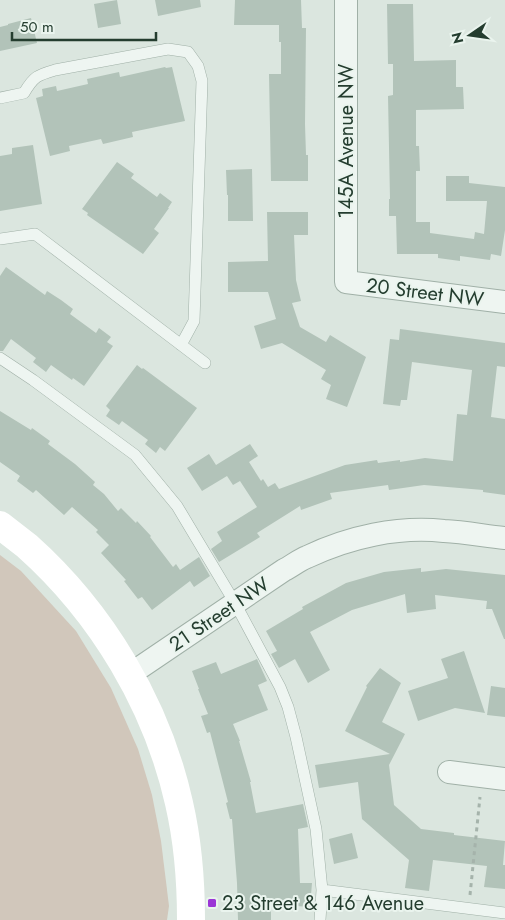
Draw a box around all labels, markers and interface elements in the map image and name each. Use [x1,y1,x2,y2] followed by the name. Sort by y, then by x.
[12,10,156,42] scale bar
[445,10,495,60] north arrow
[20,16,54,38] text: 50 m
[446,30,468,46] text: N
[332,63,361,218] street label: 145A Avenue NW
[364,271,486,314] street label: 20 Street NW
[163,570,275,659] street label: 21 Street NW
[222,889,424,918] place label: 23 Street & 146 Avenue
[206,897,218,909] marker: 23 Street & 146 Avenue

